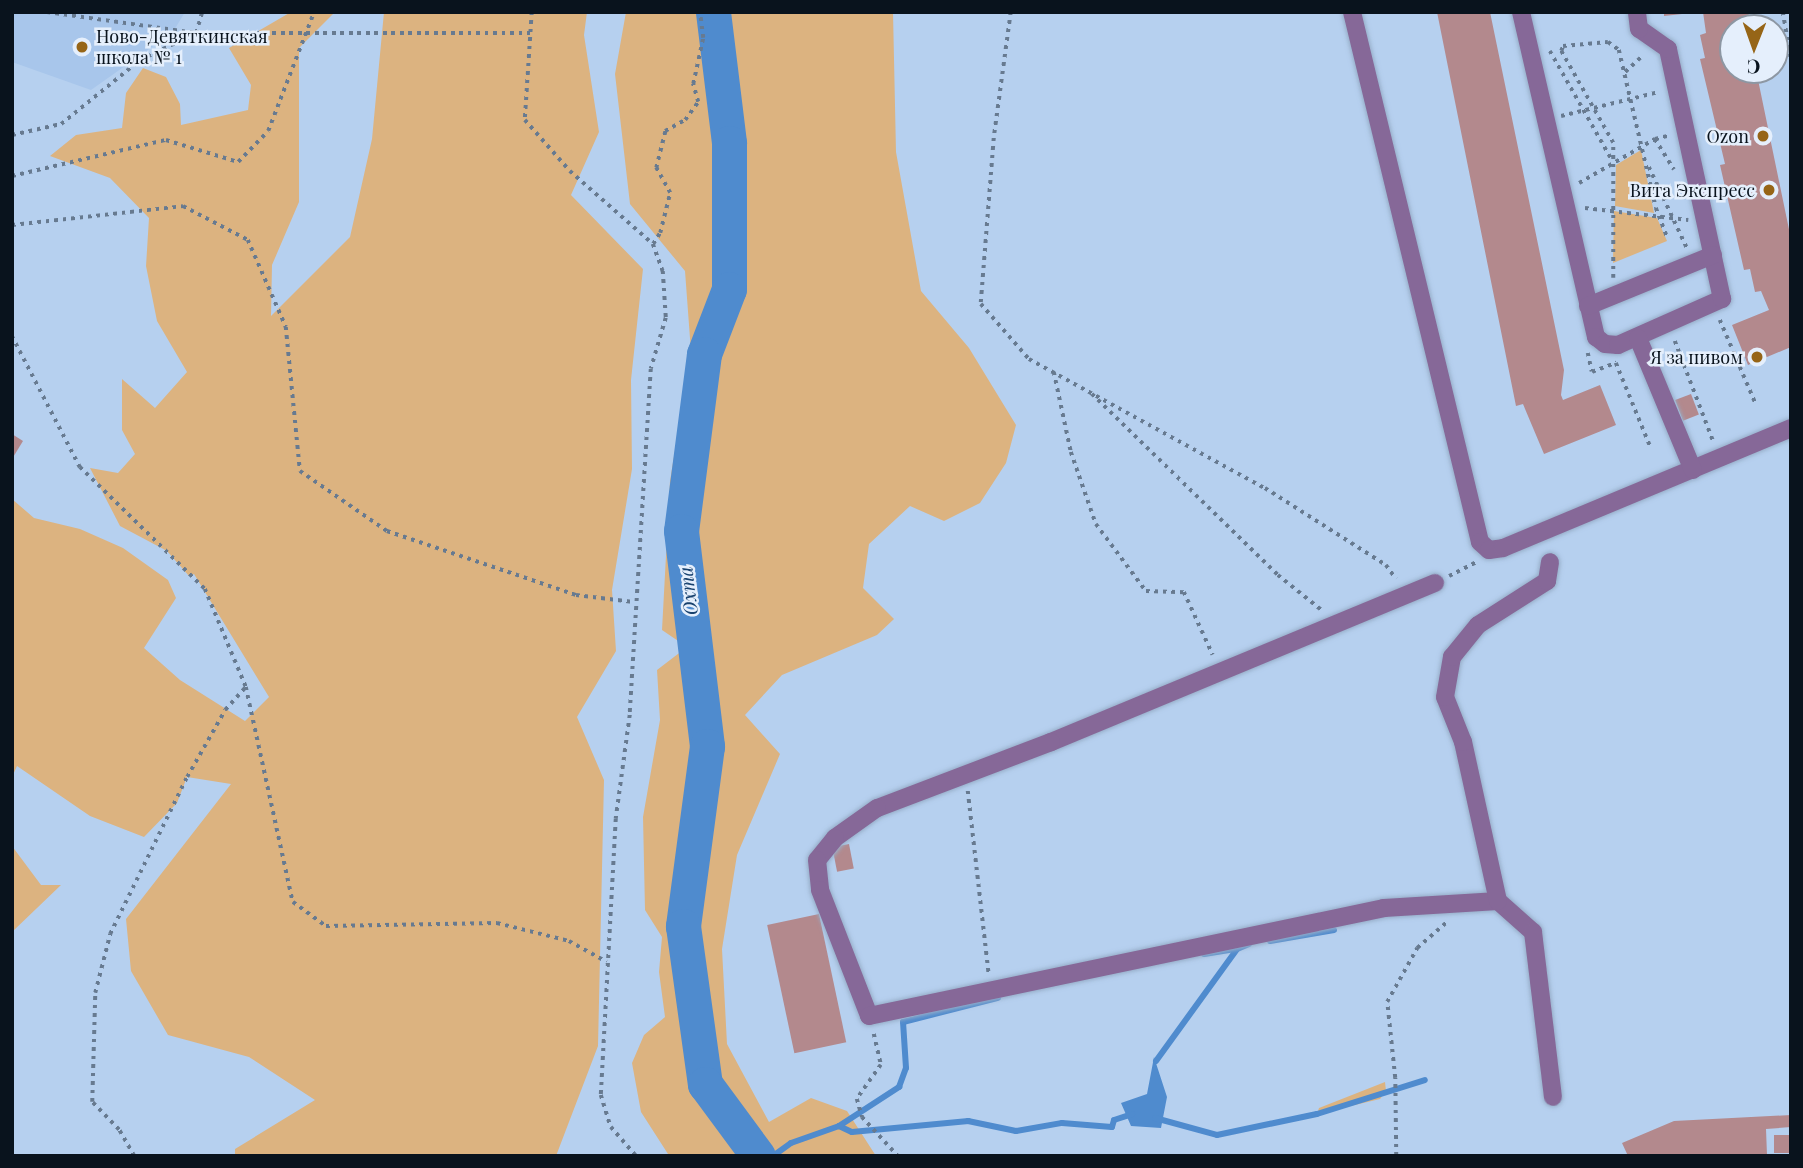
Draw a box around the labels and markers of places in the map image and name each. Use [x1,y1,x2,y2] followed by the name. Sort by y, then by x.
[96,26,268,68] place label: Ново-Девяткинская школа № 1
[74,39,90,55] marker: Ново-Девяткинская школа № 1
[1706,125,1749,147] place label: Ozon
[1755,128,1771,144] marker: Ozon
[1630,179,1755,201] place label: Вита Экспресс
[1761,182,1777,198] marker: Вита Экспресс
[1650,346,1743,368] place label: Я за пивом
[1749,349,1765,365] marker: Я за пивом

